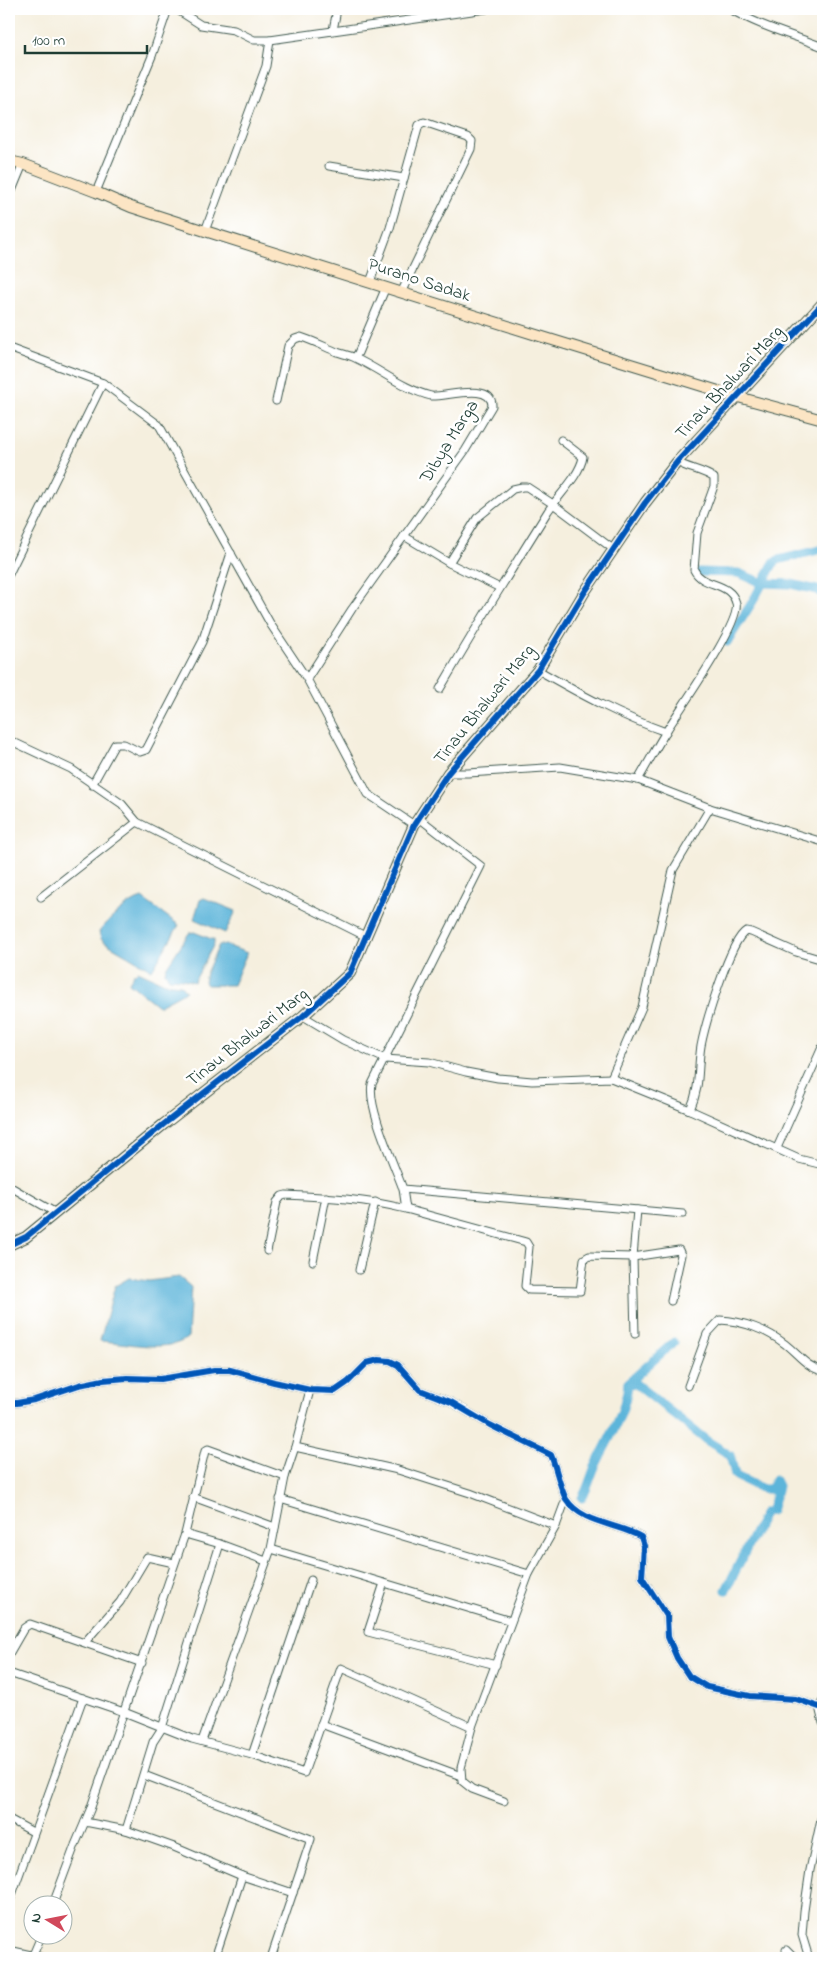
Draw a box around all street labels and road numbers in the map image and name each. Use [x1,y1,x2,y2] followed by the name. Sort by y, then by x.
[364,252,474,310] street label: Purano Sadak
[670,320,791,447] street label: Tinau Bhalwari Marg
[413,395,487,490] street label: Dibya Marga
[428,639,543,771] street label: Tinau Bhalwari Marg
[182,982,315,1095] street label: Tinau Bhalwari Marg

